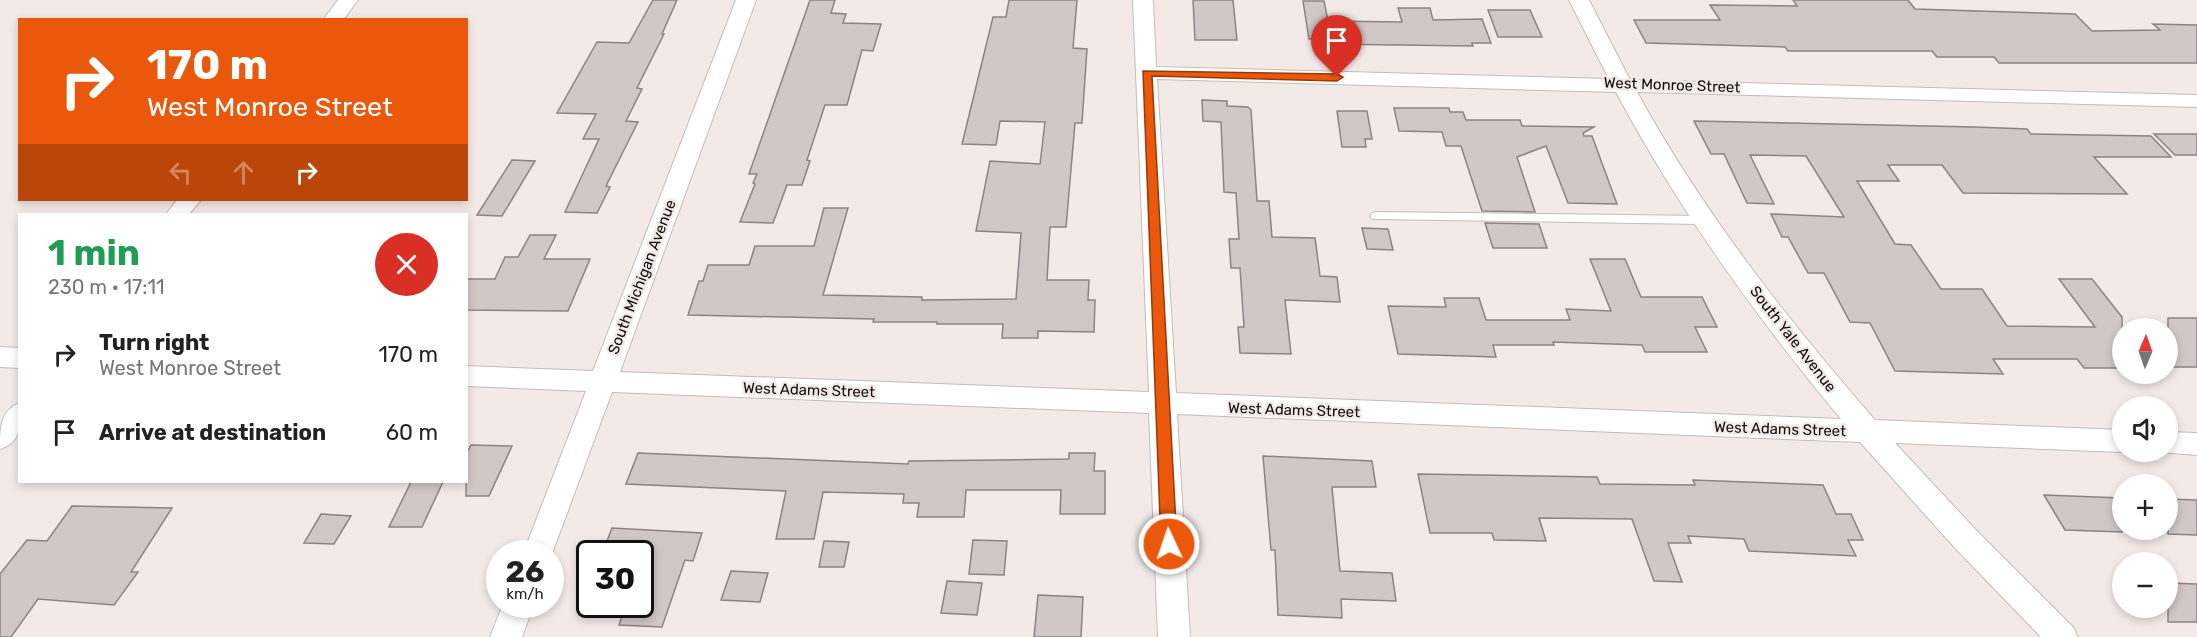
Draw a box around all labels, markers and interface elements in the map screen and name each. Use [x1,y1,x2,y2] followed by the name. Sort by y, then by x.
[1311,15,1362,77] pin
[1320,24,1353,57] icon: arrive
[147,40,268,90] text: 170 m
[48,42,126,120] icon: right
[1603,74,1741,96] street label: West Monroe Street
[147,91,393,123] text: West Monroe Street
[164,156,197,189] icon: left
[227,156,260,189] icon: ahead
[290,156,323,189] icon: right
[604,197,680,357] street label: South Michigan Avenue
[48,231,140,274] text: 1 min
[375,233,438,296] button: close
[48,275,165,299] text: 230 m · 17:11
[1746,282,1840,396] street label: South Yale Avenue
[2112,318,2178,384] north arrow
[2112,318,2178,618] map controls
[99,329,209,356] text: Turn right
[48,338,81,371] icon: right
[378,341,438,368] text: 170 m
[99,356,281,380] text: West Monroe Street
[743,379,875,401] street label: West Adams Street
[2112,396,2178,462] button: sound
[1228,399,1360,421] street label: West Adams Street
[48,416,81,449] icon: arrive
[1714,418,1846,440] street label: West Adams Street
[99,419,326,446] text: Arrive at destination
[386,419,438,446] text: 60 m
[2112,474,2178,540] button: +
[1137,512,1201,576] position arrow
[576,540,654,618] speed limit sign: 30
[2112,552,2178,618] button: −
[505,554,545,590] text: 26
[506,585,544,603] text: km/h

